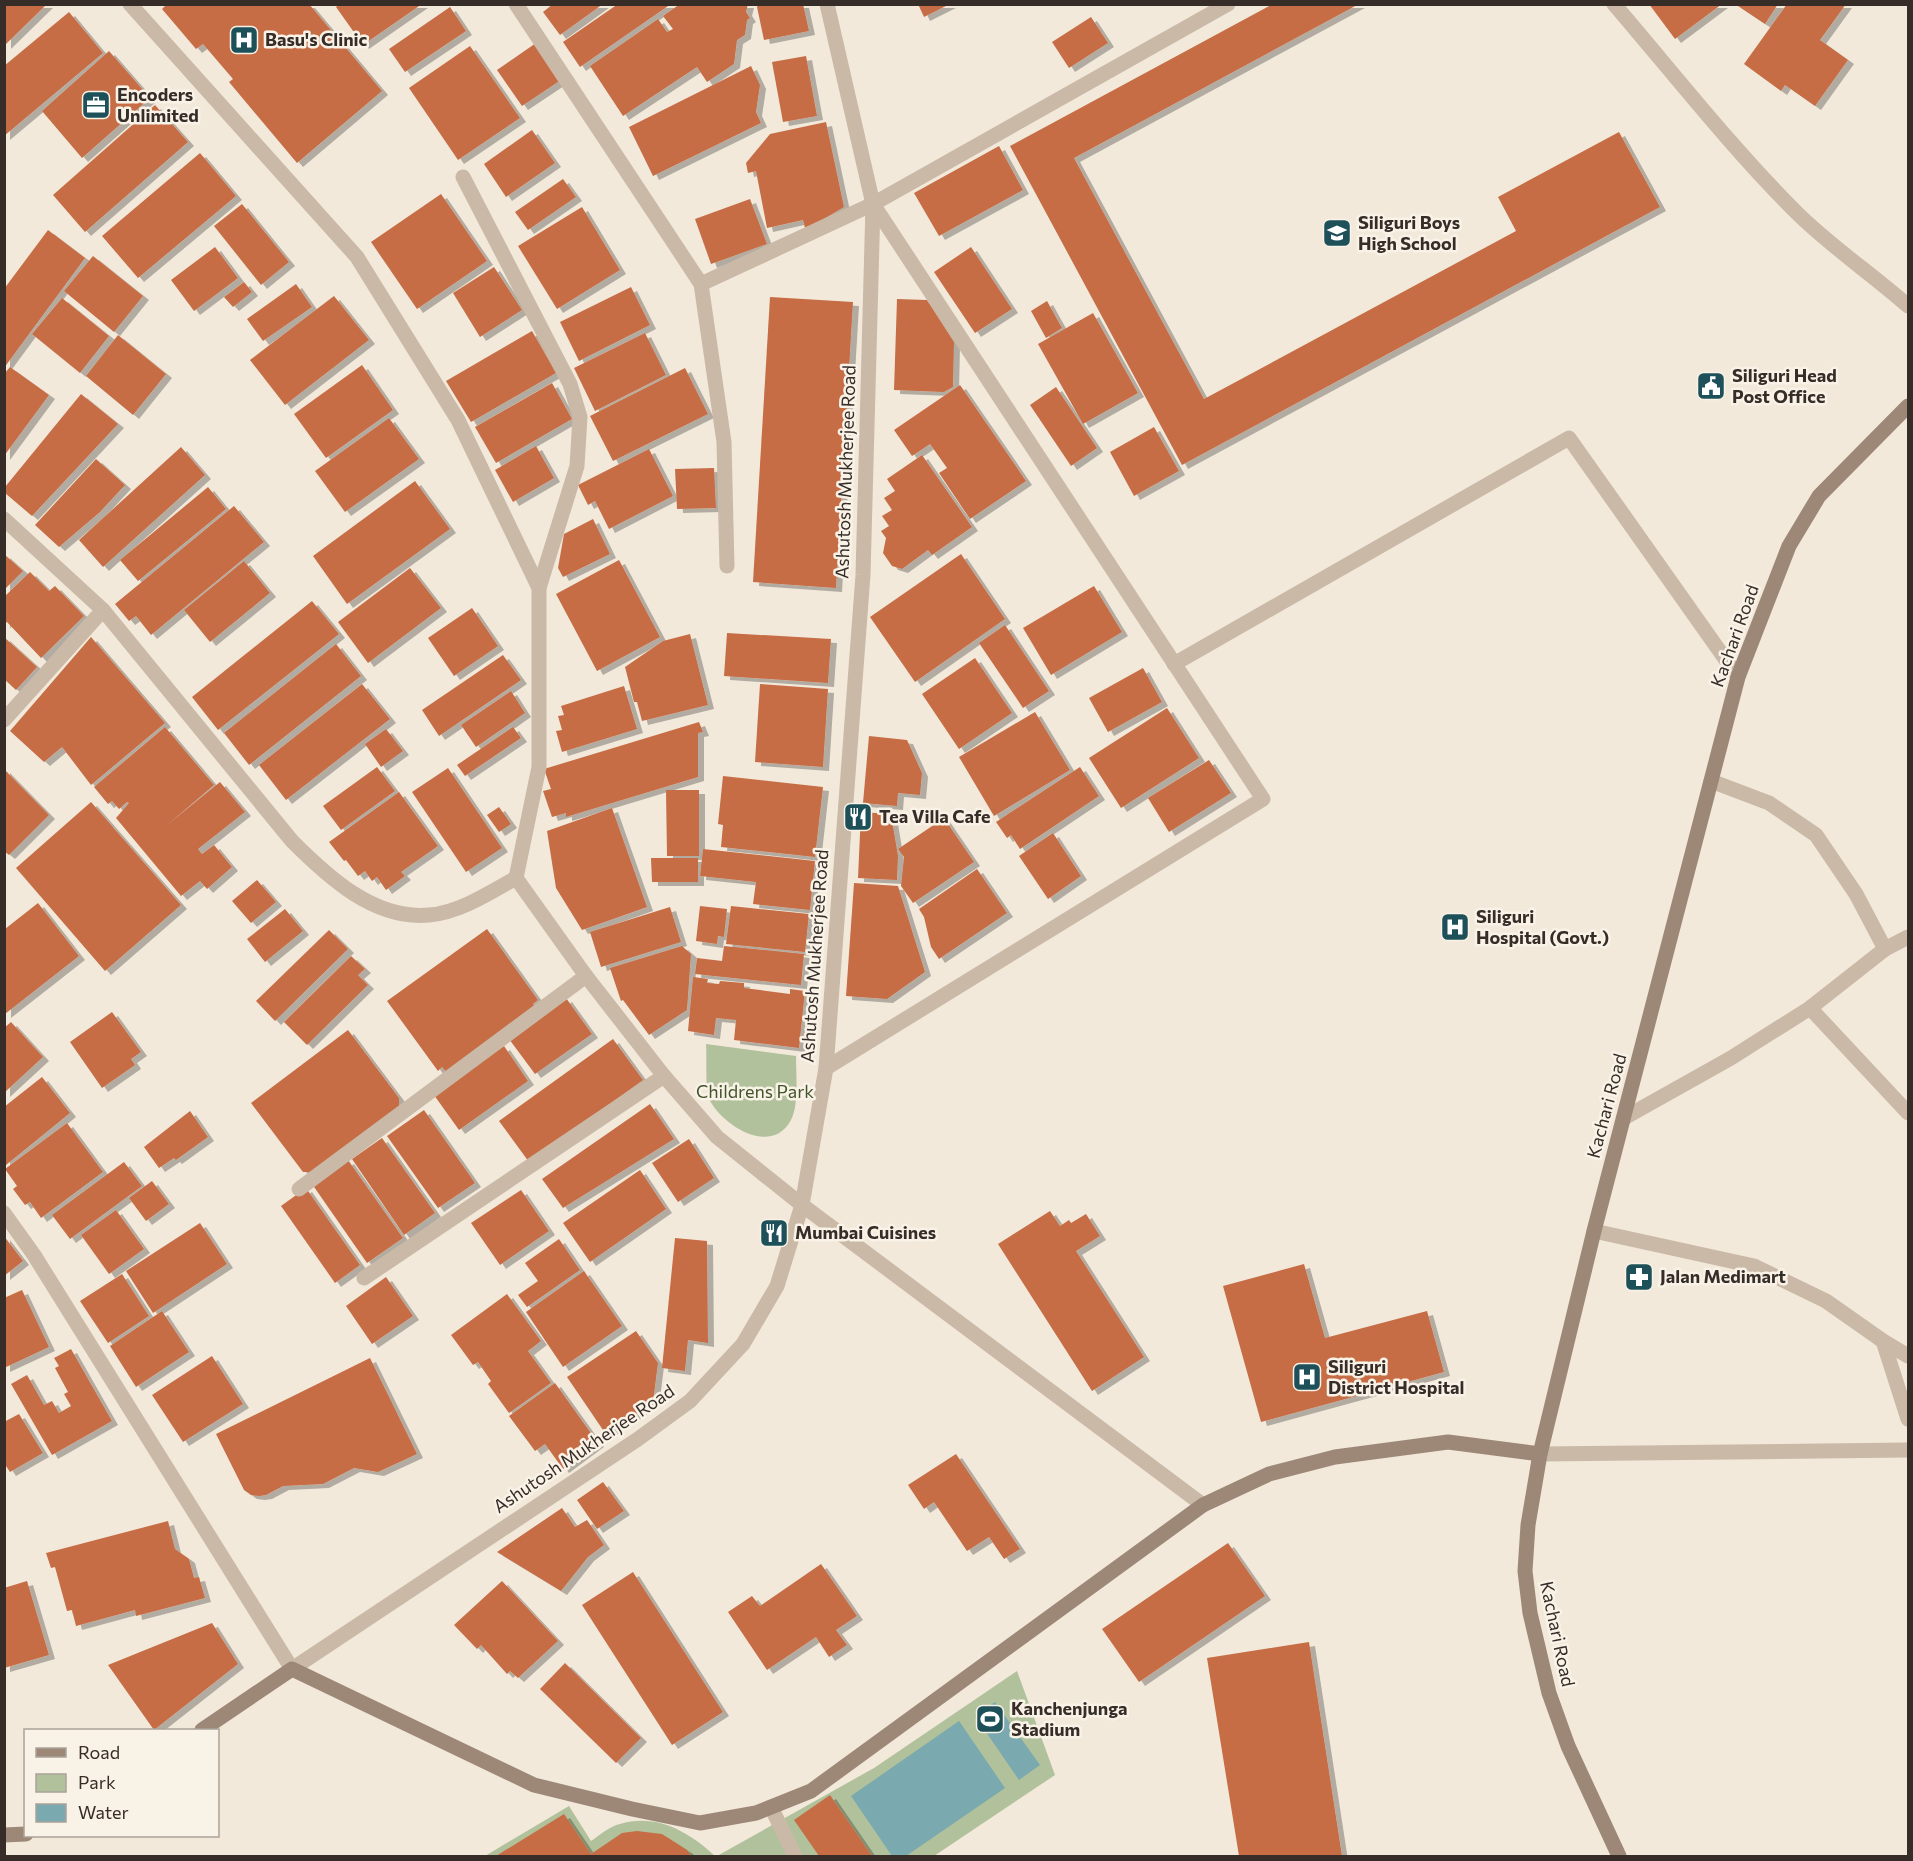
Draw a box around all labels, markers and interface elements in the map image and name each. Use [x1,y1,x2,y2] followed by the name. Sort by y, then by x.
[228,24,260,56] hospital icon: Basu's Clinic
[265,28,368,50] place label: Basu's Clinic
[117,83,199,126] place label: Encoders Unlimited
[80,89,112,121] office icon: Encoders Unlimited
[1358,211,1460,254] place label: Siliguri Boys High School
[1321,217,1353,249] school or university icon: Siliguri Boys High School
[1732,364,1837,407] place label: Siliguri Head Post Office
[830,365,860,579] street label: Ashutosh Mukherjee Road
[1695,370,1727,402] public building icon: Siliguri Head Post Office
[1705,581,1763,690] street label: Kachari Road
[842,801,874,833] restaurant icon: Tea Villa Cafe
[879,805,991,827] place label: Tea Villa Cafe
[796,849,832,1063] street label: Ashutosh Mukherjee Road
[1476,905,1609,948] place label: Siliguri Hospital (Govt.)
[1439,911,1471,943] hospital icon: Siliguri Hospital (Govt.)
[1582,1051,1631,1160] street label: Kachari Road
[696,1080,814,1102] park label: Childrens Park
[758,1217,790,1249] restaurant icon: Mumbai Cuisines
[795,1221,936,1243] place label: Mumbai Cuisines
[1623,1261,1655,1293] pharmacy icon: Jalan Medimart
[1660,1265,1786,1287] place label: Jalan Medimart
[1328,1355,1464,1398] place label: Siliguri District Hospital
[1291,1361,1323,1393] hospital icon: Siliguri District Hospital
[489,1379,678,1517] street label: Ashutosh Mukherjee Road
[1536,1579,1580,1689] street label: Kachari Road
[1011,1697,1127,1740] place label: Kanchenjunga Stadium
[974,1703,1006,1735] sports icon: Kanchenjunga Stadium
[24,1729,219,1837] legend
[78,1741,120,1763] text: Road
[78,1771,116,1793] text: Park
[78,1801,129,1823] text: Water

